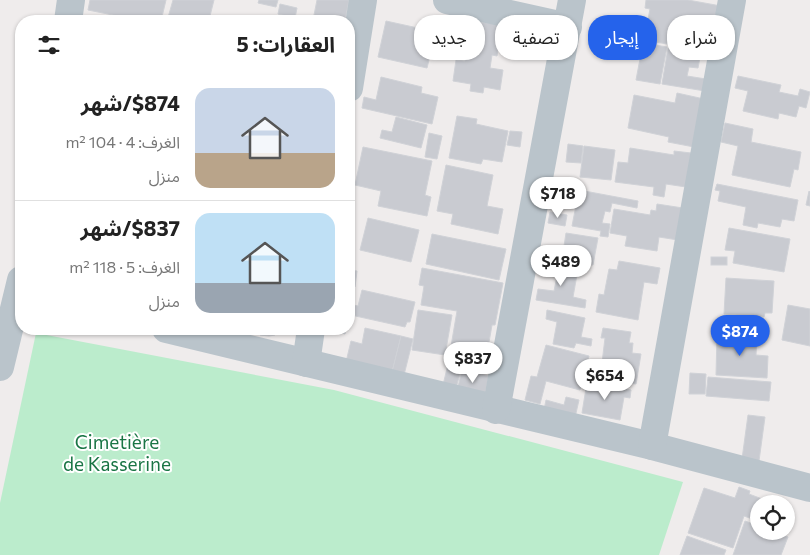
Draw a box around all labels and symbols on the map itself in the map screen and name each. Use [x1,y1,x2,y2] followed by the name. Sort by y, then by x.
[528,176,588,219] pin: $718
[531,244,591,287] pin: $489
[710,314,770,357] pin: $874
[443,342,503,384] pin: $837
[575,358,635,401] pin: $654
[63,430,171,475] park label: Cimetière de Kasserine

